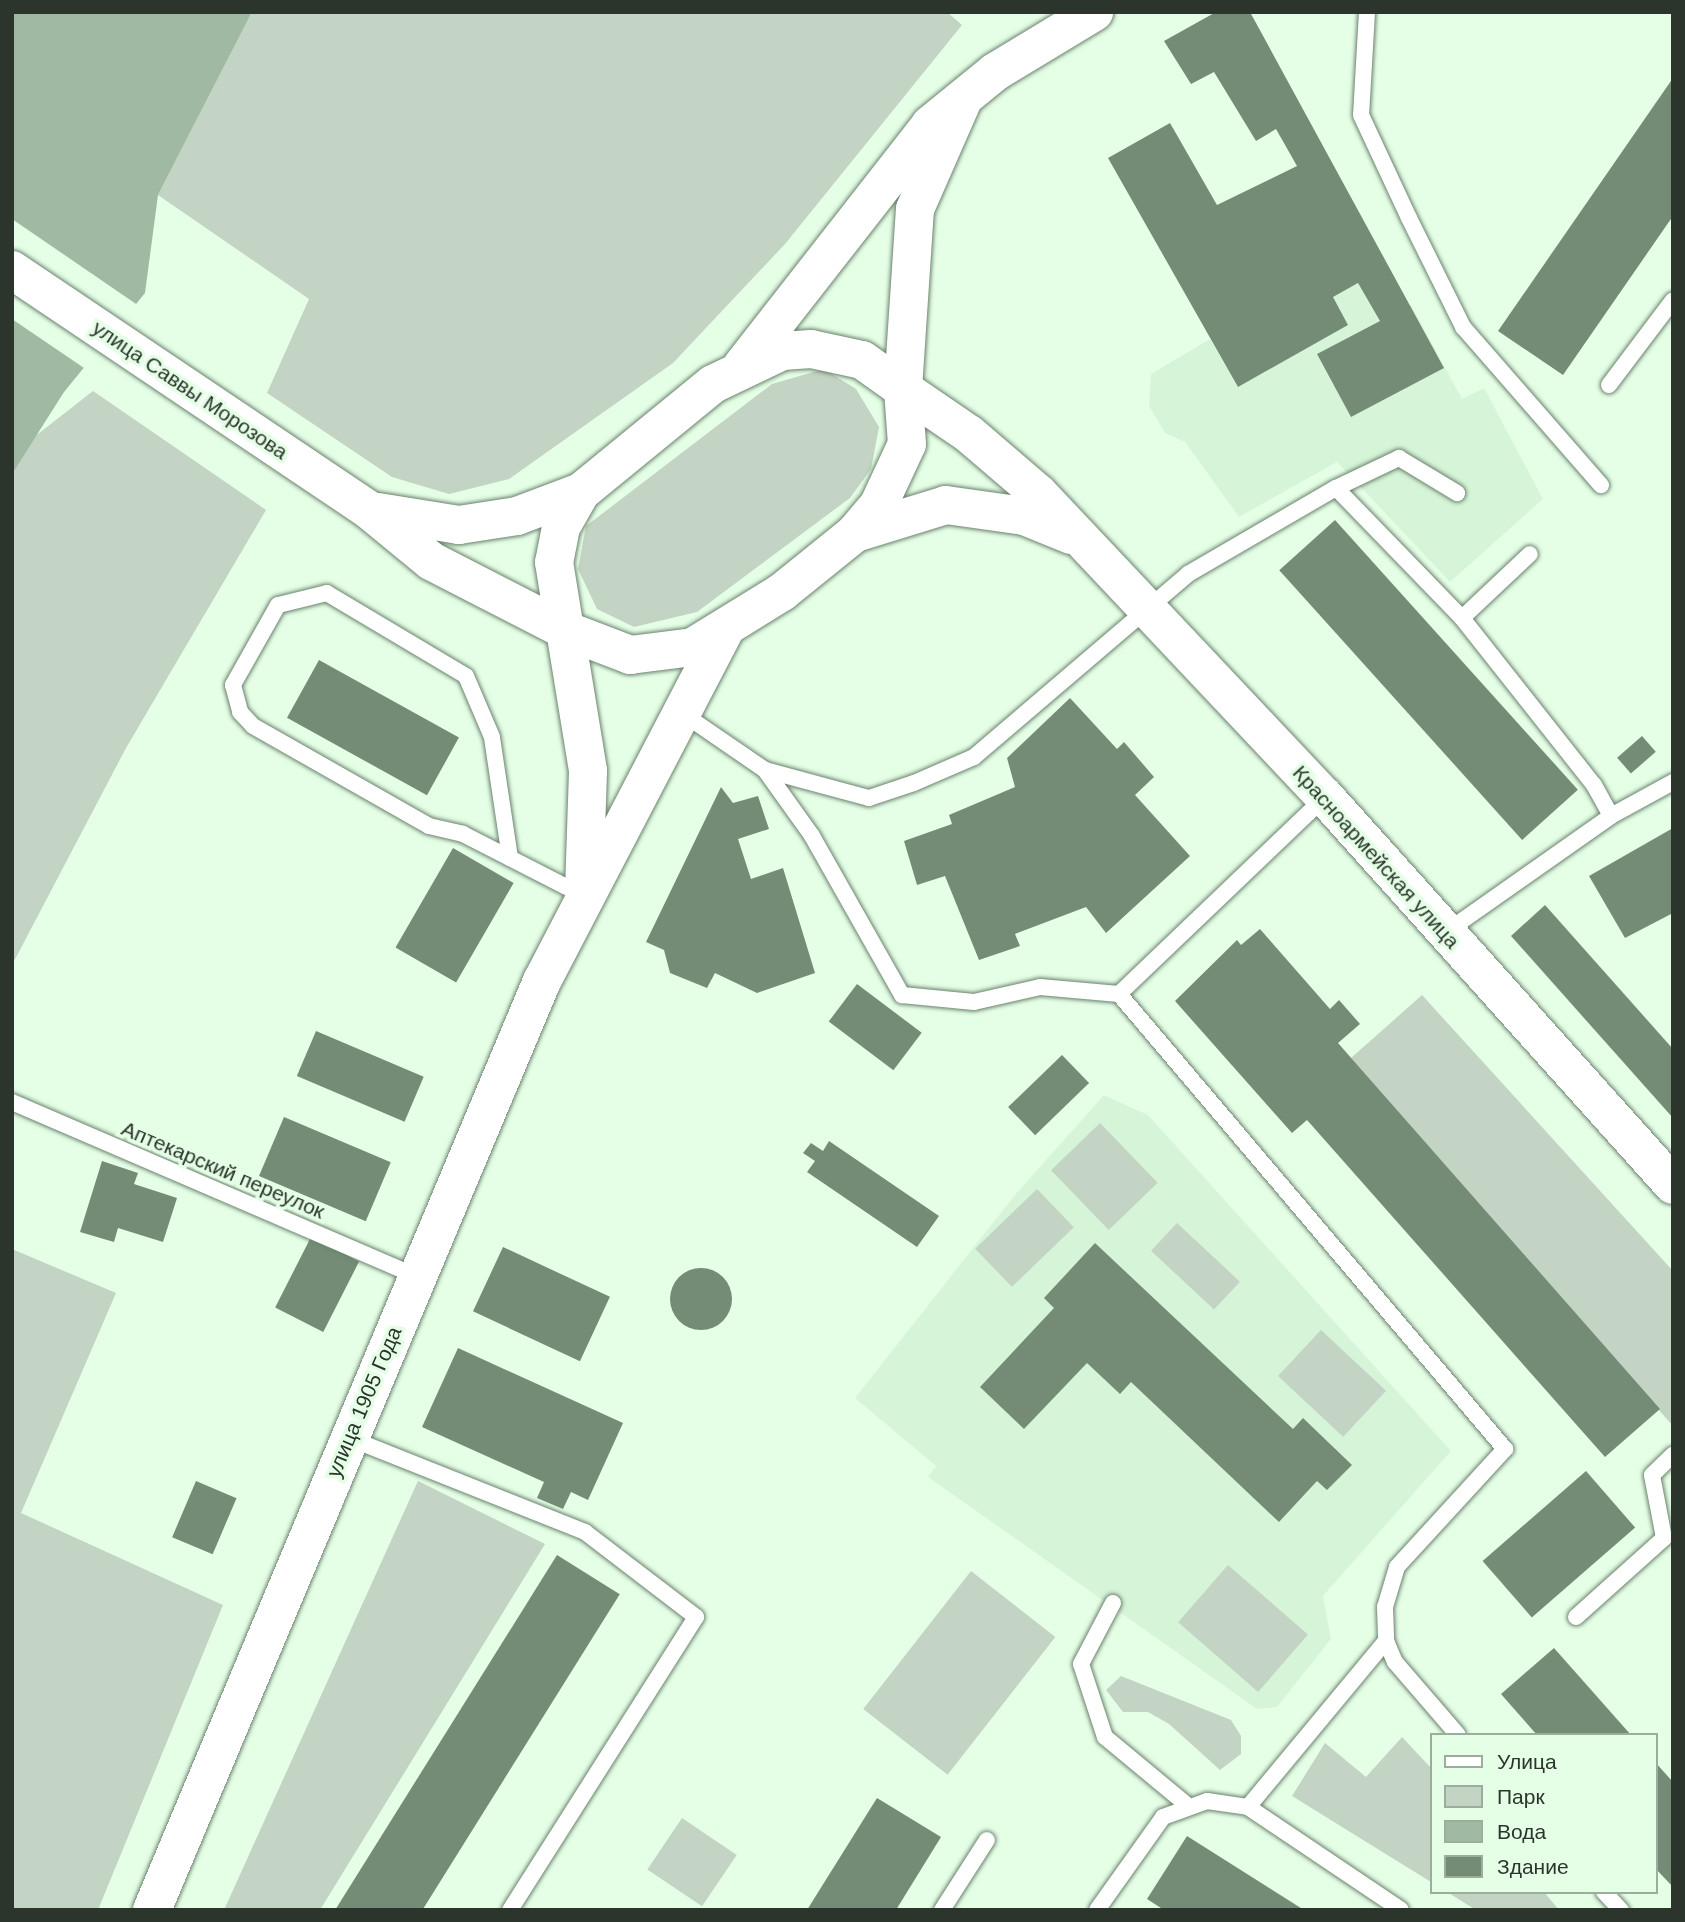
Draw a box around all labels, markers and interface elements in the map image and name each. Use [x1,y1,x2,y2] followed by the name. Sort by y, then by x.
[88,315,292,465] street label: улица Саввы Морозова
[1287,760,1465,954] street label: Красноармейская улица
[118,1116,328,1224] street label: Аптекарский переулок
[321,1323,407,1481] street label: улица 1905 Года
[1430,1733,1657,1894] legend
[1497,1750,1557,1773] text: Улица
[1497,1785,1545,1808] text: Парк
[1497,1820,1546,1843] text: Вода
[1497,1855,1569,1878] text: Здание

